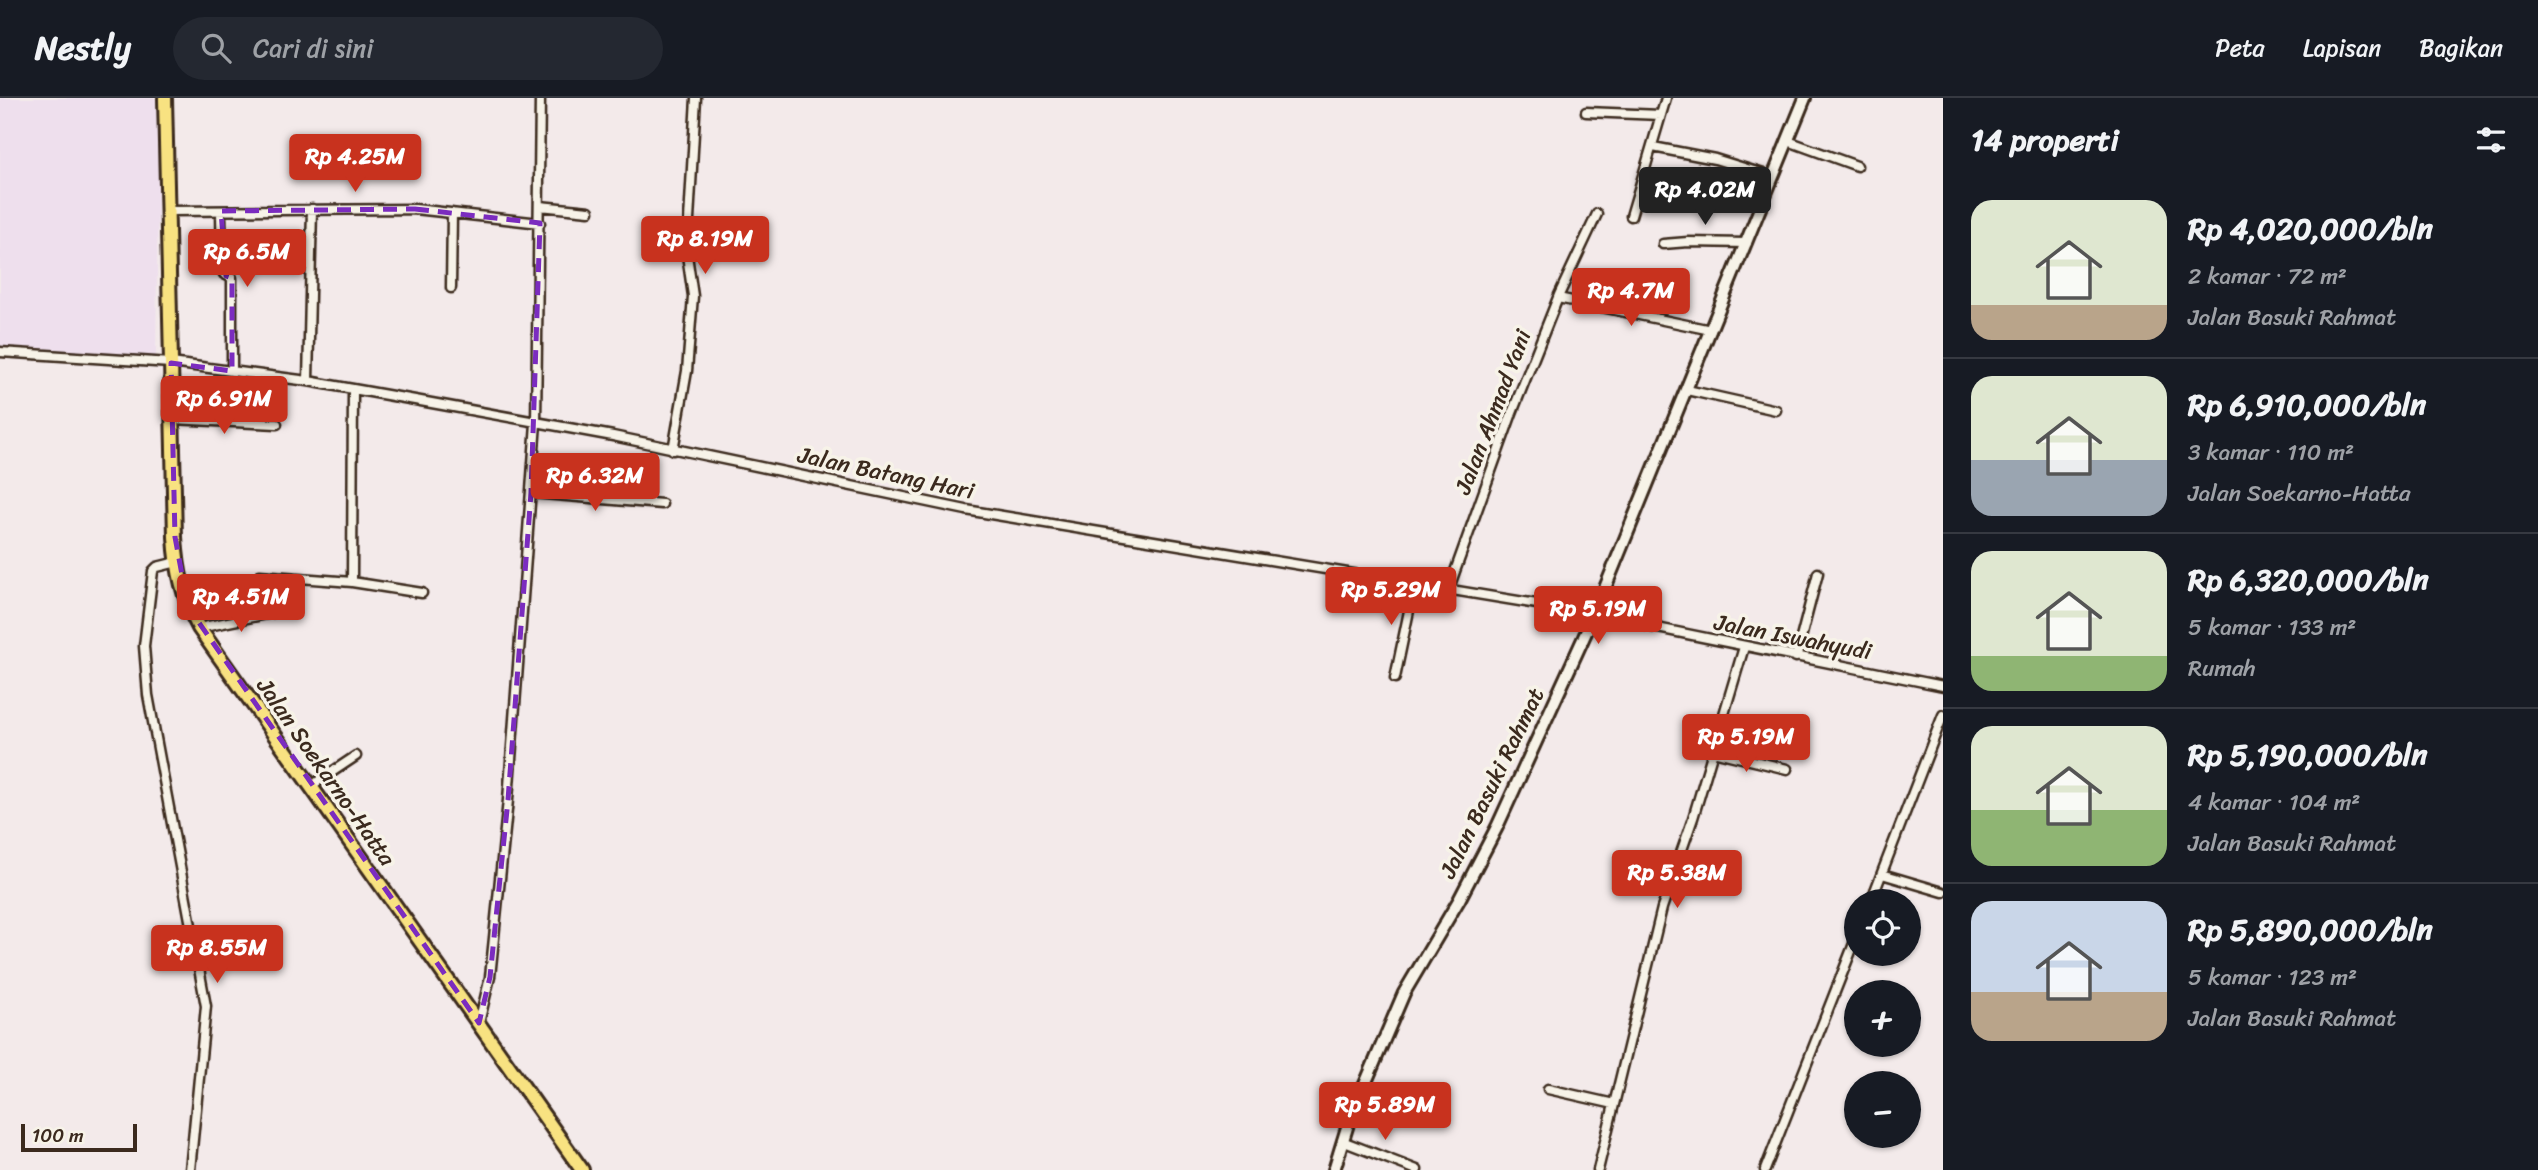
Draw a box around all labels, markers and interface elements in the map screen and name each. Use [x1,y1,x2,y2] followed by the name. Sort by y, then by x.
[173,17,663,80] search box
[35,19,131,77] text: Nestly
[253,25,374,71] text: Cari di sini
[2215,27,2265,69] text: Peta
[2303,27,2381,69] text: Lapisan
[2419,27,2503,69] text: Bagikan
[197,29,235,67] icon: search
[1971,113,2119,167] text: 14 properti
[2472,121,2510,159] icon: filters
[283,134,427,194] pin: Rp 4.25M
[305,136,405,177] text: Rp 4.25M
[1633,167,1777,227] pin: Rp 4.02M
[1655,169,1755,210] text: Rp 4.02M
[2188,202,2433,256] text: Rp 4,020,000/bln
[633,216,777,276] pin: Rp 8.19M
[657,218,753,259] text: Rp 8.19M
[2027,228,2111,312] icon: home
[182,230,312,289] pin: Rp 6.5M
[204,231,290,272] text: Rp 6.5M
[2188,256,2347,297] text: 2 kamar · 72 m²
[1566,268,1696,328] pin: Rp 4.7M
[1588,270,1674,311] text: Rp 4.7M
[2188,297,2396,338] text: Jalan Basuki Rahmat
[1442,323,1544,501] street label: Jalan Ahmad Yani
[152,376,296,436] pin: Rp 6.91M
[177,378,271,419] text: Rp 6.91M
[2188,378,2426,432] text: Rp 6,910,000/bln
[2027,404,2111,488] icon: home
[2188,432,2354,473] text: 3 kamar · 110 m²
[793,434,979,512] street label: Jalan Batang Hari
[523,454,667,513] pin: Rp 6.32M
[547,455,643,496] text: Rp 6.32M
[2188,473,2410,514] text: Jalan Soekarno-Hatta
[2188,553,2429,607] text: Rp 6,320,000/bln
[1319,568,1463,627] pin: Rp 5.29M
[1341,569,1441,610] text: Rp 5.29M
[169,574,313,634] pin: Rp 4.51M
[193,576,289,617] text: Rp 4.51M
[2027,579,2111,663] icon: home
[1526,587,1670,646] pin: Rp 5.19M
[1550,588,1646,629] text: Rp 5.19M
[1710,601,1876,672] street label: Jalan Iswahyudi
[2188,607,2356,648] text: 5 kamar · 133 m²
[2188,648,2256,689] text: Rumah
[245,668,407,875] street label: Jalan Soekarno-Hatta
[1427,680,1556,886] street label: Jalan Basuki Rahmat
[1674,714,1818,774] pin: Rp 5.19M
[1698,716,1794,757] text: Rp 5.19M
[2188,728,2428,782] text: Rp 5,190,000/bln
[2027,754,2111,838] icon: home
[2188,782,2360,823] text: 4 kamar · 104 m²
[2188,823,2396,864] text: Jalan Basuki Rahmat
[1605,850,1749,910] pin: Rp 5.38M
[1628,852,1726,893] text: Rp 5.38M
[1844,889,1921,1148] map controls
[1844,889,1921,966] button: locate
[2188,903,2433,957] text: Rp 5,890,000/bln
[145,926,289,985] pin: Rp 8.55M
[167,927,267,968] text: Rp 8.55M
[2027,929,2111,1013] icon: home
[2188,957,2357,998] text: 5 kamar · 123 m²
[1844,980,1921,1057] button: +
[2188,998,2396,1039] text: Jalan Basuki Rahmat
[1844,1071,1921,1148] button: −
[1313,1082,1457,1142] pin: Rp 5.89M
[1335,1084,1435,1125] text: Rp 5.89M
[32,1119,84,1152] text: 100 m
[21,1121,136,1153] scale bar

